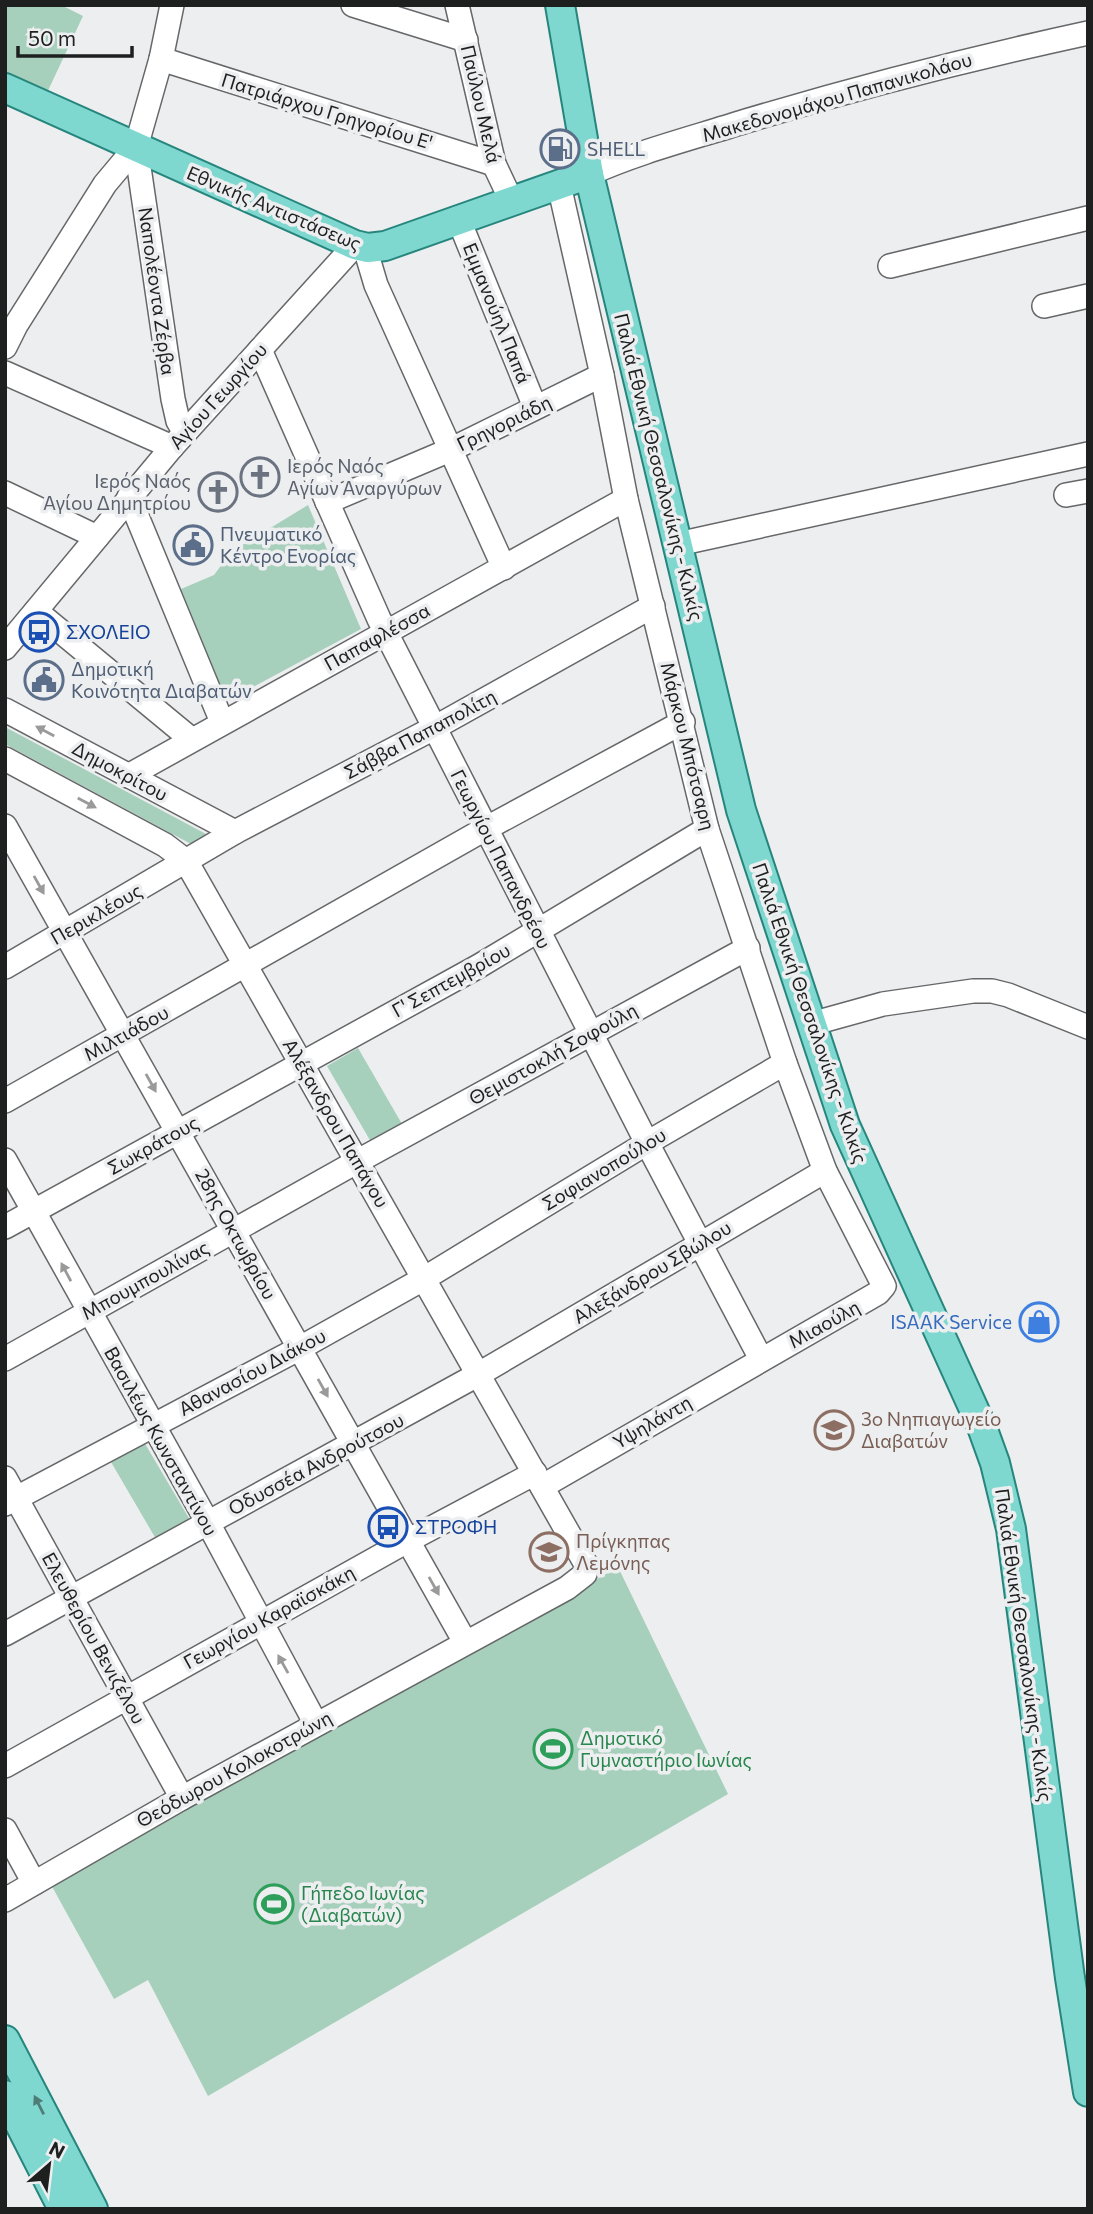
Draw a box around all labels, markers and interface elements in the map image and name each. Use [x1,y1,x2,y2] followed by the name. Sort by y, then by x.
[18,14,131,58] scale bar
[28,25,76,50] text: 50 m
[457,42,506,165] street label: Παύλου Μελά
[699,47,974,146] street label: Μακεδονομάχου Παπανικολάου
[219,67,435,154] street label: Πατριάρχου Γρηγορίου Ε'
[539,128,581,170] fuel station icon: SHELL
[587,137,646,160] place label: SHELL
[184,160,365,255] street label: Εθνικής Αντιστάσεως
[134,206,181,376] street label: Ναπολέοντα Ζέρβα
[459,239,536,387] street label: Εμμανούηλ Παπά
[610,311,709,623] street label: Παλιά Εθνική Θεσσαλονίκης - Κιλκίς
[164,338,271,453] street label: Αγίου Γεωργίου
[453,390,555,455] street label: Γρηγοριάδη
[287,454,442,499] place label: Ιερός Ναός Αγίων Αναργύρων
[239,456,281,498] church icon: Ιερός Ναός Αγίων Αναργύρων
[43,469,191,514] place label: Ιερός Ναός Αγίου Δημητρίου
[197,471,239,513] church icon: Ιερός Ναός Αγίου Δημητρίου
[220,522,356,567] place label: Πνευματικό Κέντρο Ενορίας
[172,524,214,566] public building icon: Πνευματικό Κέντρο Ενορίας
[320,598,434,675] street label: Παπαφλέσσα
[18,611,60,653] bus stop icon: ΣΧΟΛΕΙΟ
[66,620,151,643] place label: ΣΧΟΛΕΙΟ
[71,657,252,702] place label: Δημοτική Κοινότητα Διαβατών
[23,659,65,701] public building icon: Δημοτική Κοινότητα Διαβατών
[656,660,720,832] street label: Μάρκου Μπότσαρη
[340,684,500,783] street label: Σάββα Παπαπολίτη
[35,725,54,737] one-way arrow
[69,736,172,805] street label: Δημοκρίτου
[446,765,557,952] street label: Γεωργίου Παπανδρέου
[77,798,97,809] one-way arrow
[748,860,873,1166] street label: Παλιά Εθνική Θεσσαλονίκης - Κιλκίς
[33,875,45,895] one-way arrow
[46,878,146,949] street label: Περικλέους
[388,938,514,1022] street label: Γ' Σεπτεμβρίου
[464,998,641,1109] street label: Θεμιστοκλή Σοφούλη
[79,1000,172,1065] street label: Μιλτιάδου
[279,1034,394,1211] street label: Αλέξανδρου Παπάγου
[145,1074,157,1093] one-way arrow
[103,1110,202,1179] street label: Σωκράτους
[538,1123,670,1215] street label: Σοφιανοπούλου
[191,1164,282,1303] street label: 28ης Οκτωβρίου
[569,1215,735,1328] street label: Αλεξάνδρου Σβώλου
[77,1235,212,1324] street label: Μπουμπουλίνας
[61,1261,73,1281] one-way arrow
[784,1295,864,1353] street label: Μιαούλη
[1018,1301,1060,1343] shop icon: ISAAK Service
[890,1310,1012,1333] place label: ISAAK Service
[174,1323,329,1420] street label: Αθανασίου Διάκου
[100,1342,223,1539] street label: Βασιλέως Κωνσταντίνου
[317,1378,329,1398] one-way arrow
[608,1390,695,1453] street label: Υψηλάντη
[861,1407,1001,1452] place label: 3ο Νηπιαγωγείο Διαβατών
[224,1408,407,1520] street label: Οδυσσέα Ανδρούτσου
[813,1409,855,1451] school or university icon: 3ο Νηπιαγωγείο Διαβατών
[991,1487,1058,1803] street label: Παλιά Εθνική Θεσσαλονίκης - Κιλκίς
[367,1506,409,1548] bus stop icon: ΣΤΡΟΦΗ
[415,1515,497,1538] place label: ΣΤΡΟΦΗ
[576,1529,670,1574] place label: Πρίγκηπας Λεμόνης
[528,1531,570,1573] school or university icon: Πρίγκηπας Λεμόνης
[38,1548,151,1727] street label: Ελευθερίου Βενιζέλου
[179,1560,358,1673] street label: Γεωργίου Καραϊσκάκη
[428,1577,440,1596] one-way arrow
[277,1654,289,1673] one-way arrow
[132,1705,335,1832] street label: Θεόδωρου Κολοκοτρώνη
[580,1726,752,1771] place label: Δημοτικό Γυμναστήριο Ιωνίας
[532,1728,574,1770] sports icon: Δημοτικό Γυμναστήριο Ιωνίας
[301,1881,425,1926] place label: Γήπεδο Ιωνίας (Διαβατών)
[253,1883,295,1925] sports icon: Γήπεδο Ιωνίας (Διαβατών)
[33,2095,44,2115] one-way arrow
[14,2130,84,2200] north arrow
[46,2136,69,2163] text: N

